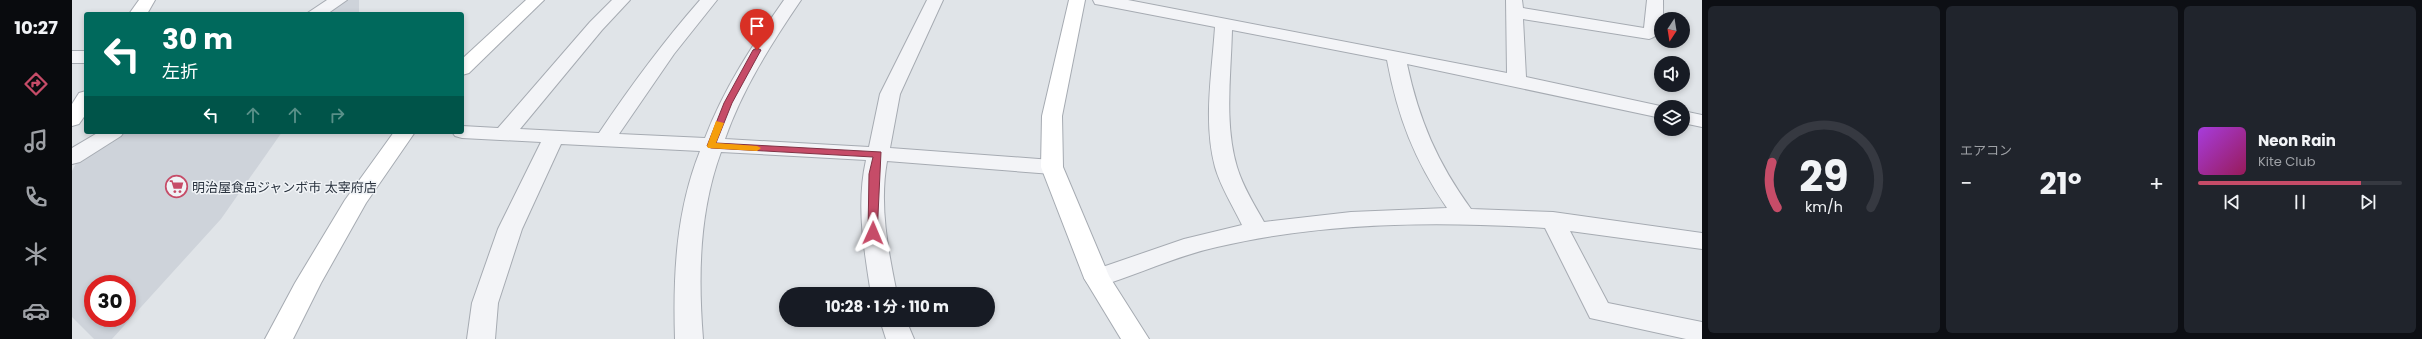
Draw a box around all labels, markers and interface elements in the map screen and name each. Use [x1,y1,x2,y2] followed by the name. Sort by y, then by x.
[740,9,774,50] pin
[1654,12,1690,48] north arrow
[1654,12,1690,136] map controls
[14,15,58,40] text: 10:27
[746,15,768,37] icon: arrive
[162,20,233,59] text: 30 m
[96,28,148,80] icon: left
[1654,56,1690,92] button: sound
[162,59,198,84] text: 左折
[22,70,50,98] icon: directions
[1654,100,1690,136] button: layers
[200,104,222,126] icon: left
[242,104,264,126] icon: ahead
[284,104,306,126] icon: ahead
[326,104,348,126] icon: right
[22,127,50,155] icon: music
[2258,130,2336,151] text: Neon Rain
[1960,141,2012,160] text: エアコン
[1799,146,1849,205] text: 29
[2258,152,2316,171] text: Kite Club
[2039,162,2082,205] text: 21°
[1960,168,1972,199] text: −
[2149,168,2164,199] text: +
[163,174,189,200] supermarket icon: 明治屋食品ジャンボ市 太宰府店
[192,178,377,197] place label: 明治屋食品ジャンボ市 太宰府店
[22,183,50,211] icon: phone
[2221,191,2243,213] icon: previous
[2289,191,2311,213] icon: pause
[2357,191,2379,213] icon: next
[1805,196,1843,216] text: km/h
[852,212,894,254] position arrow
[22,240,50,268] icon: climate
[84,275,136,327] speed limit sign: 30
[825,296,949,317] text: 10:28 · 1 分 · 110 m
[22,297,50,325] icon: car

